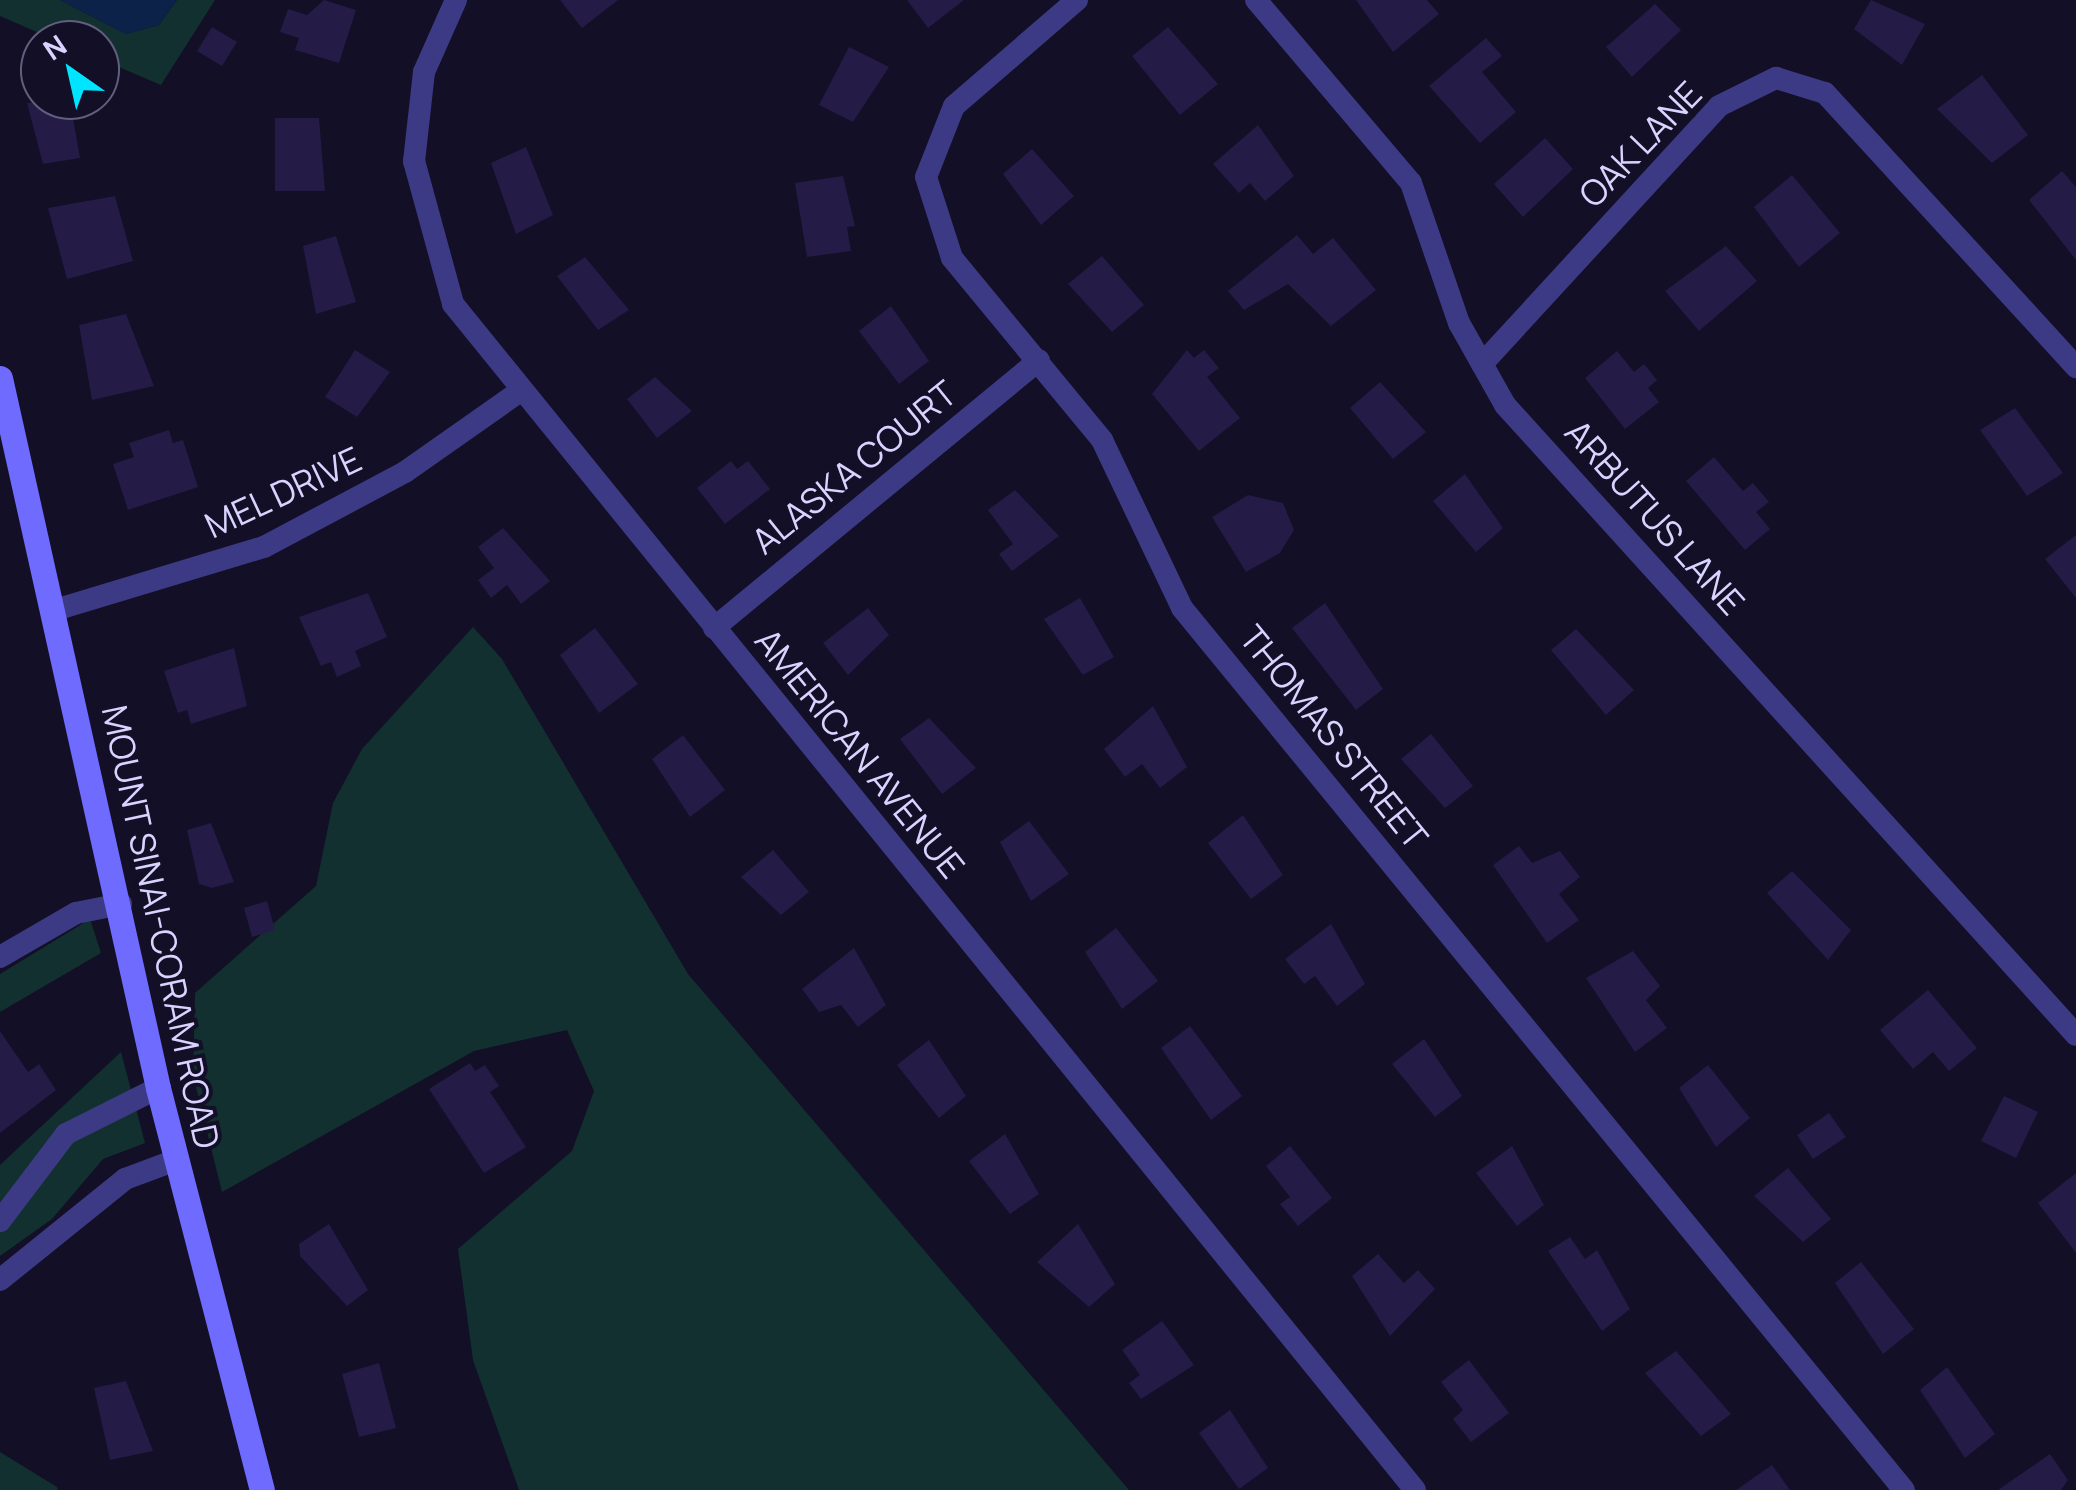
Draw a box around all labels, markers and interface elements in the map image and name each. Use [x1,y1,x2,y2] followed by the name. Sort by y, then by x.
[20,20,120,120] north arrow
[35,25,73,68] text: N
[1570,72,1710,216] street label: OAK LANE
[743,372,965,562] street label: ALASKA COURT
[1557,411,1753,623] street label: ARBUTUS LANE
[198,437,368,547] street label: MEL DRIVE
[1231,617,1437,857] street label: THOMAS STREET
[747,620,973,886] street label: AMERICAN AVENUE
[93,701,229,1153] street label: MOUNT SINAI-CORAM ROAD

